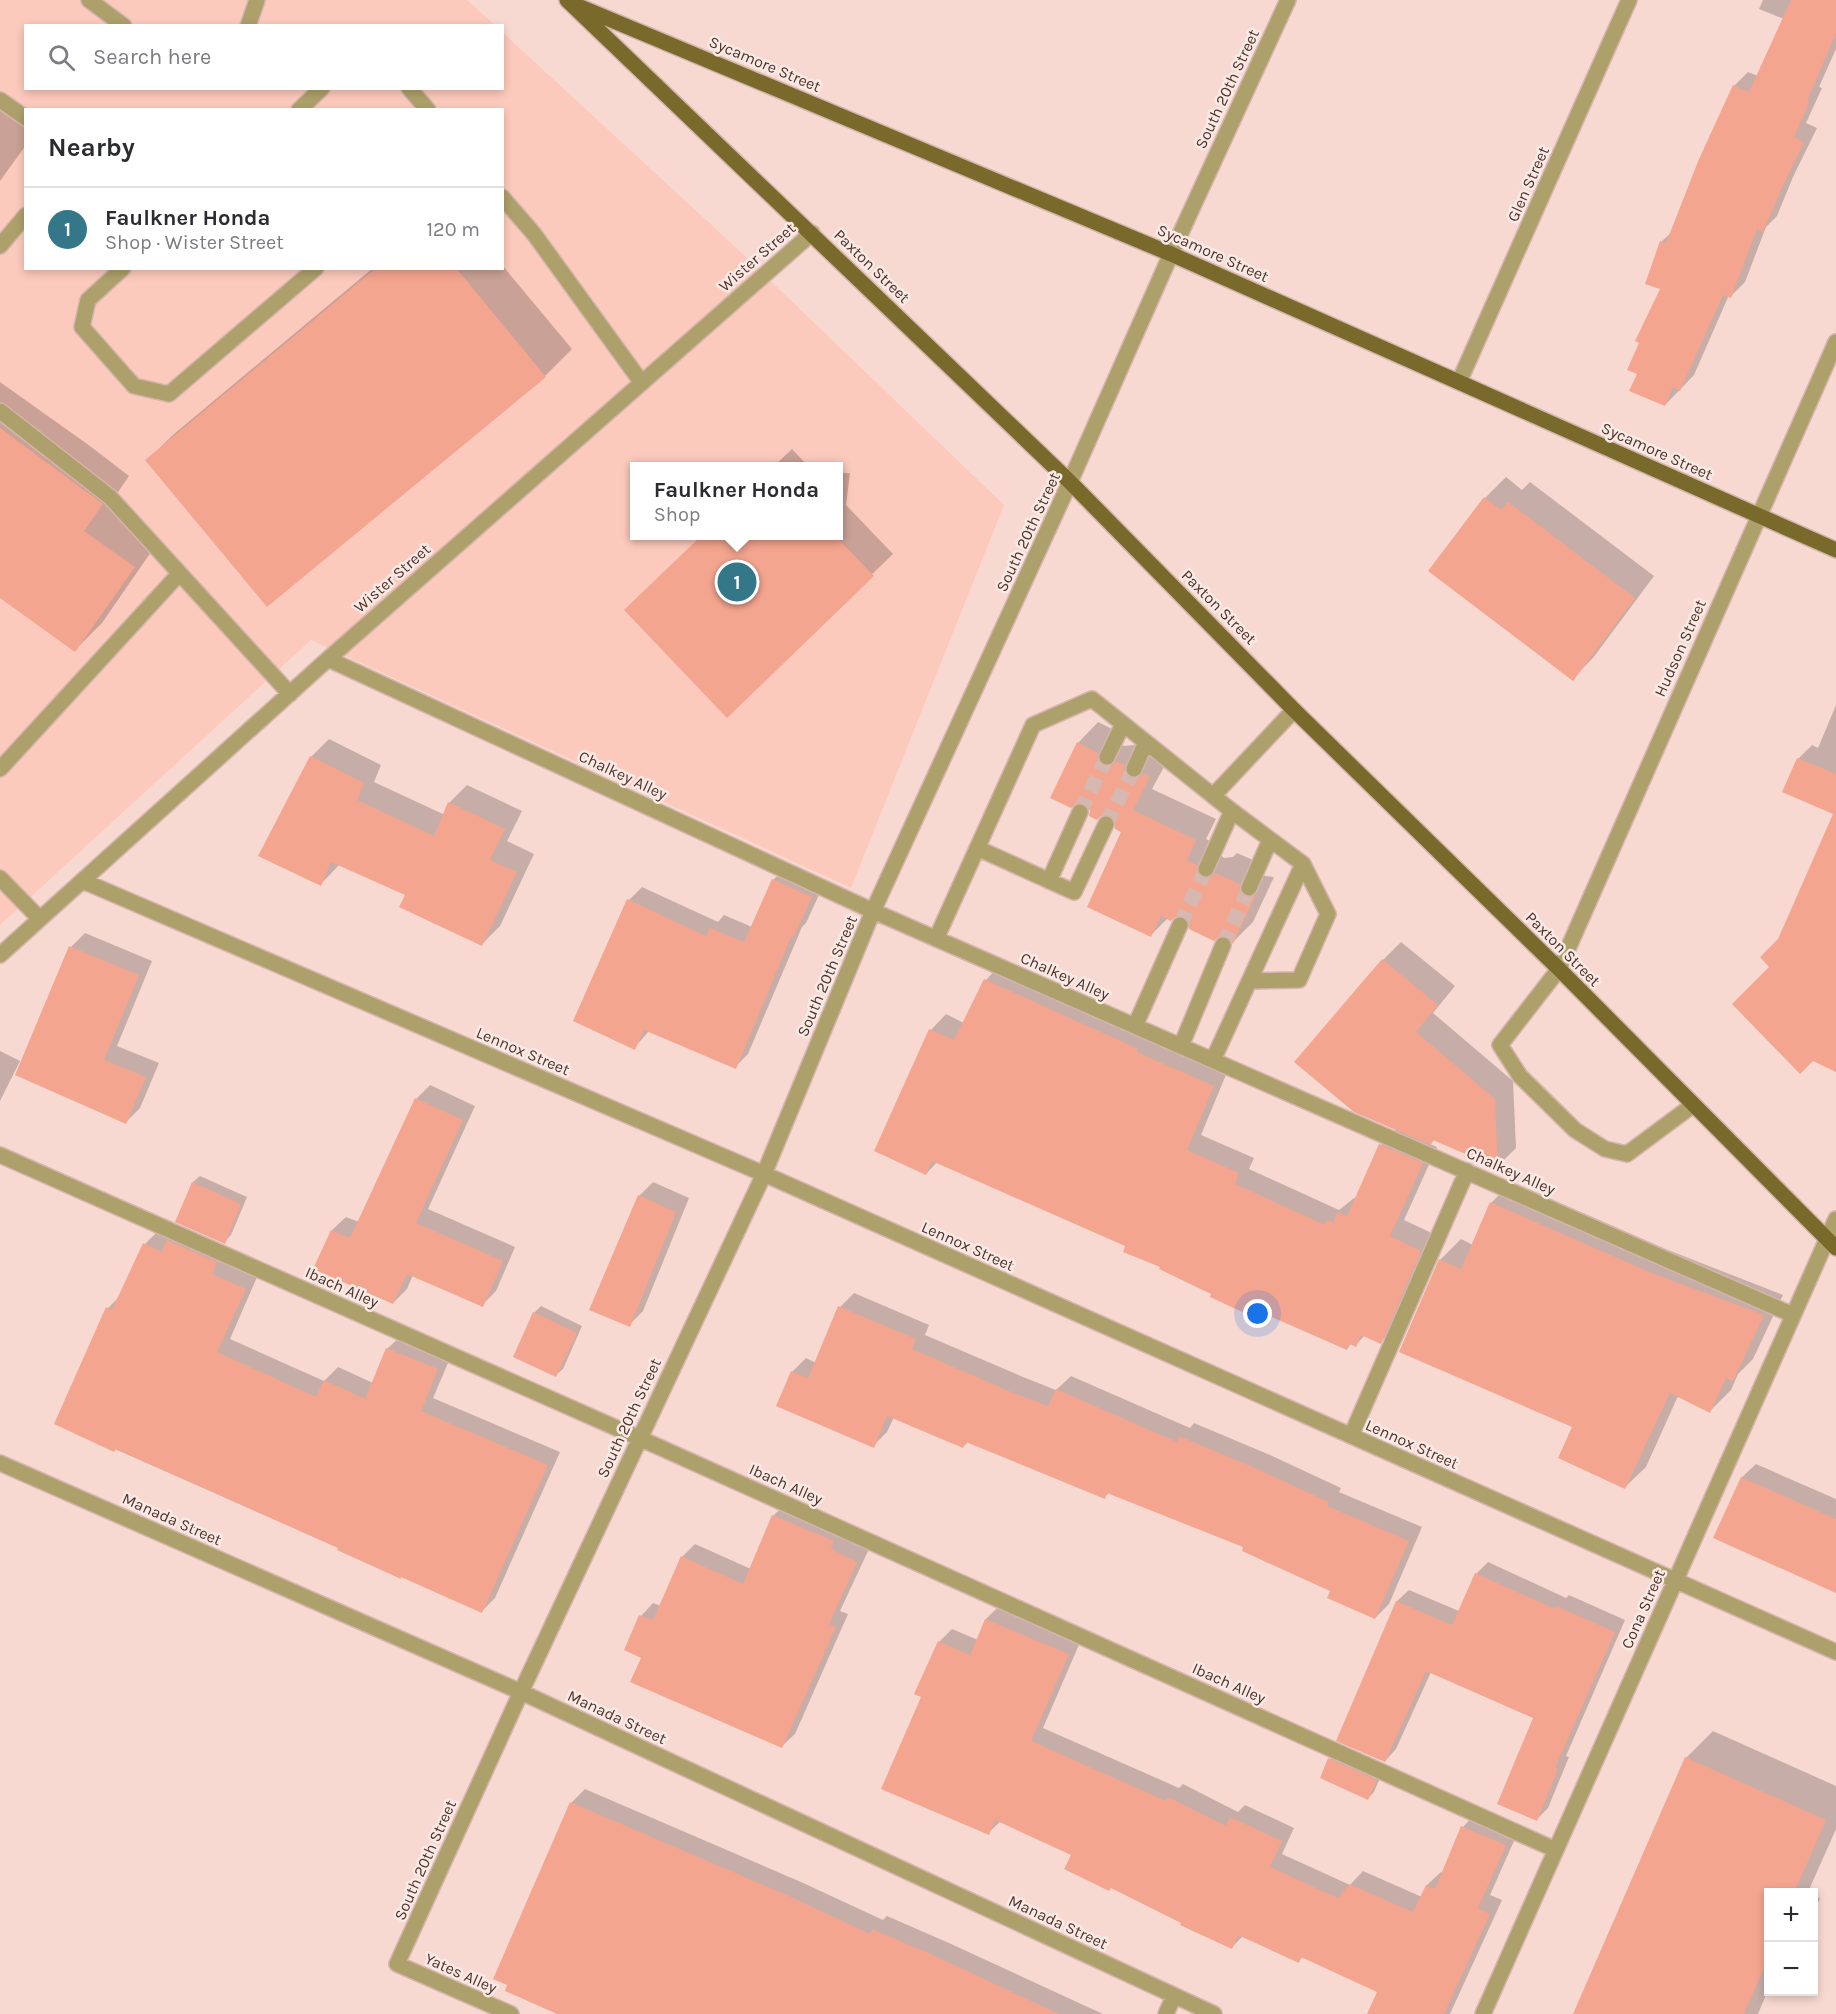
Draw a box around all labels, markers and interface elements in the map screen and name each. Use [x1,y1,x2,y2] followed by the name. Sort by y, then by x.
[24,24,504,90] search box
[1191,26,1263,152] street label: South 20th Street
[706,32,824,96] street label: Sycamore Street
[45,41,78,74] icon: search
[93,44,211,70] text: Search here
[48,132,135,163] text: Nearby
[1503,143,1553,225] street label: Glen Street
[105,205,271,231] text: Faulkner Honda
[64,218,71,241] text: 1
[426,218,480,241] text: 120 m
[715,219,799,295] street label: Wister Street
[1154,220,1272,286] street label: Sycamore Street
[830,225,914,307] street label: Paxton Street
[105,231,284,254] text: Shop · Wister Street
[1598,418,1716,484] street label: Sycamore Street
[630,462,843,540] popup
[992,469,1064,595] street label: South 20th Street
[654,477,819,503] text: Faulkner Honda
[654,503,701,526] text: Shop
[350,540,434,616] street label: Wister Street
[718,560,756,604] pin: 1
[1178,566,1260,648] street label: Paxton Street
[1650,596,1710,700] street label: Hudson Street
[576,746,671,804] street label: Chalkey Alley
[1522,908,1604,990] street label: Paxton Street
[793,913,861,1039] street label: South 20th Street
[1018,948,1113,1004] street label: Chalkey Alley
[473,1023,573,1079] street label: Lennox Street
[1464,1143,1559,1199] street label: Chalkey Alley
[919,1217,1017,1275] street label: Lennox Street
[302,1262,382,1312] street label: Ibach Alley
[1243,1299,1272,1328] your location
[593,1355,665,1481] street label: South 20th Street
[1363,1415,1461,1473] street label: Lennox Street
[746,1459,826,1509] street label: Ibach Alley
[119,1489,225,1549] street label: Manada Street
[1617,1566,1669,1652] street label: Cona Street
[1189,1658,1269,1708] street label: Ibach Alley
[565,1686,669,1748] street label: Manada Street
[390,1797,460,1923] street label: South 20th Street
[1764,1888,1818,1996] map controls
[1764,1888,1818,1942] button: +
[1006,1891,1110,1953] street label: Manada Street
[1764,1942,1818,1996] button: −
[422,1949,500,1998] street label: Yates Alley

